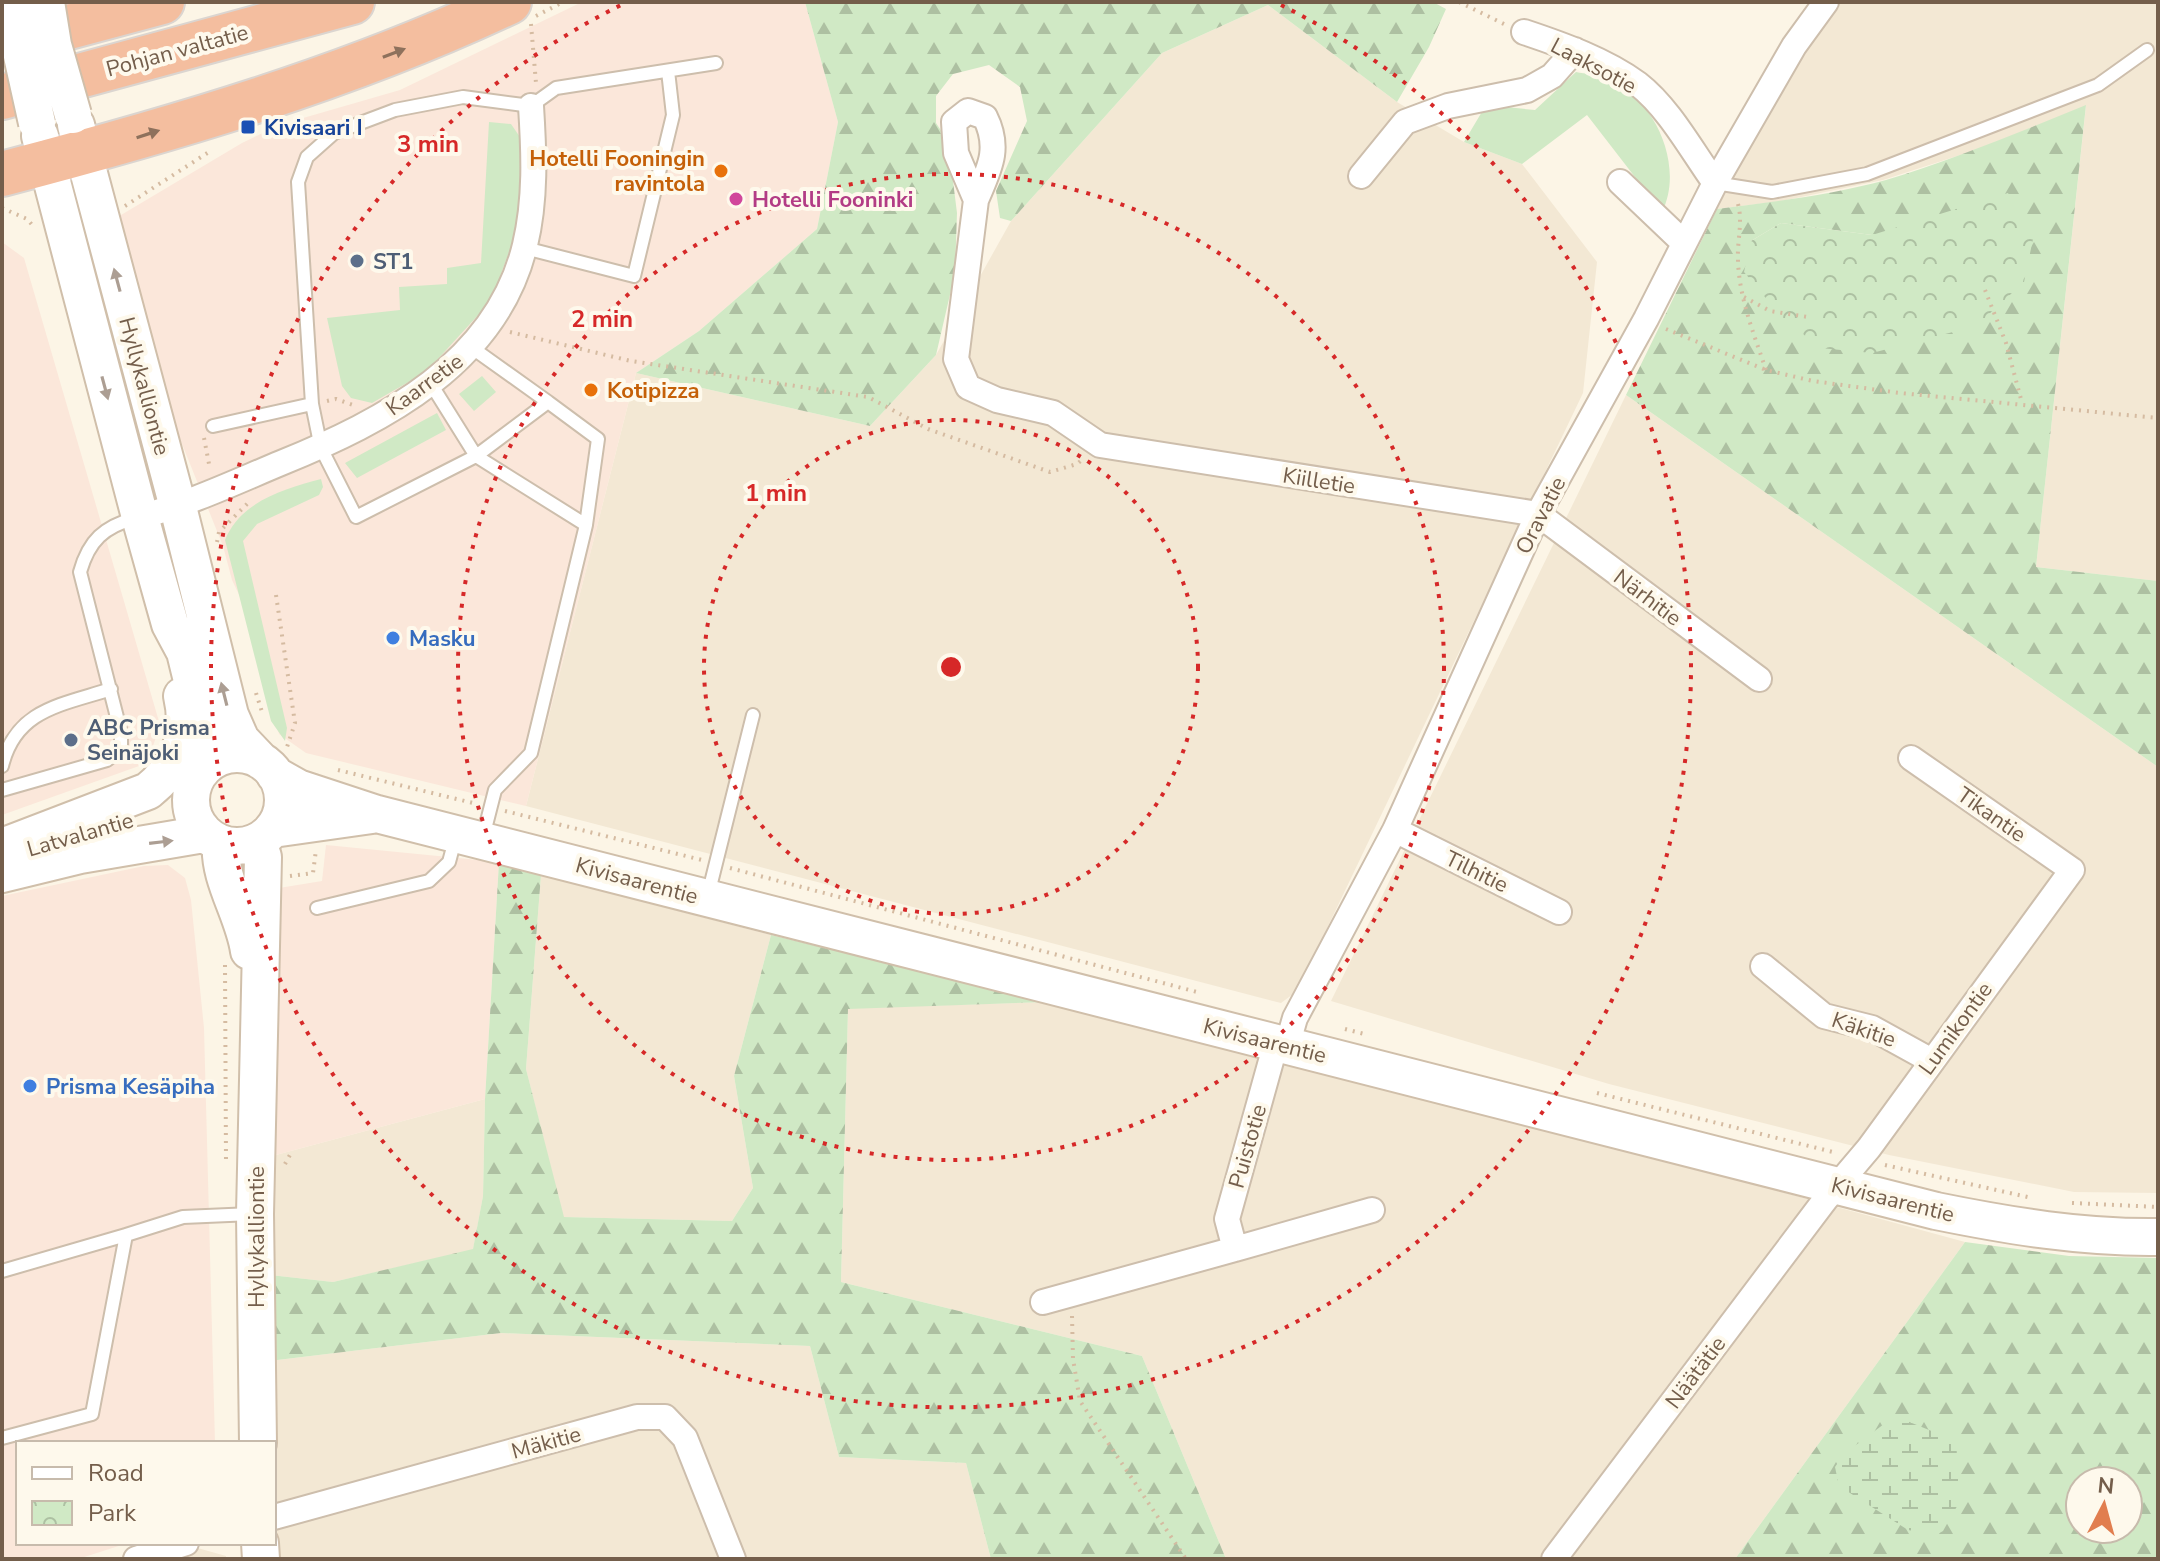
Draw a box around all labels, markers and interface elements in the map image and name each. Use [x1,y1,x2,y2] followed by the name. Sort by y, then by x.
[103,18,252,84] street label: Pohjan valtatie
[1545,31,1642,101] street label: Laaksotie
[383,46,407,59] one-way arrow
[264,113,363,143] place label: Kivisaari I
[239,118,257,136] marker: Kivisaari I
[136,128,160,140] one-way arrow
[397,128,459,160] text: 3 min
[529,144,705,199] place label: Hotelli Fooningin ravintola
[712,162,730,180] marker: Hotelli Fooningin ravintola
[752,185,913,215] place label: Hotelli Fooninki
[727,190,745,208] marker: Hotelli Fooninki
[373,247,413,277] place label: ST1
[348,252,366,270] marker: ST1
[110,268,122,293] one-way arrow
[571,303,633,335] text: 2 min
[111,314,177,459] street label: Hyllykalliontie
[380,347,469,423] street label: Kaarretie
[99,376,111,401] one-way arrow
[607,376,700,406] place label: Kotipizza
[582,381,600,399] marker: Kotipizza
[1280,460,1357,502] street label: Kiilletie
[1509,471,1573,559] street label: Oravatie
[745,477,807,509] text: 1 min
[1607,562,1688,633] street label: Närhitie
[409,624,475,654] place label: Masku
[384,629,402,647] marker: Masku
[937,653,965,681] centre of rings
[218,682,230,707] one-way arrow
[87,713,210,768] place label: ABC Prisma Seinäjoki
[62,731,80,749] marker: ABC Prisma Seinäjoki
[1951,780,2032,849] street label: Tikantie
[24,805,137,864] street label: Latvalantie
[149,835,174,848] one-way arrow
[1440,844,1513,900] street label: Tilhitie
[572,850,701,912] street label: Kivisaarentie
[1912,976,2000,1081] street label: Lumikontie
[1828,1005,1900,1055] street label: Käkitie
[1200,1011,1329,1071] street label: Kivisaarentie
[46,1072,215,1102] place label: Prisma Kesäpiha
[21,1077,39,1095] marker: Prisma Kesäpiha
[1222,1101,1274,1192] street label: Puistotie
[242,1166,272,1308] street label: Hyllykalliontie
[1828,1170,1957,1230] street label: Kivisaarentie
[1659,1330,1733,1415] street label: Näätätie
[508,1419,584,1467] street label: Mäkitie
[16,1441,276,1545] legend
[88,1457,144,1489] text: Road
[2064,1465,2144,1545] north arrow
[2096,1470,2116,1502] text: N
[88,1497,137,1529] text: Park

